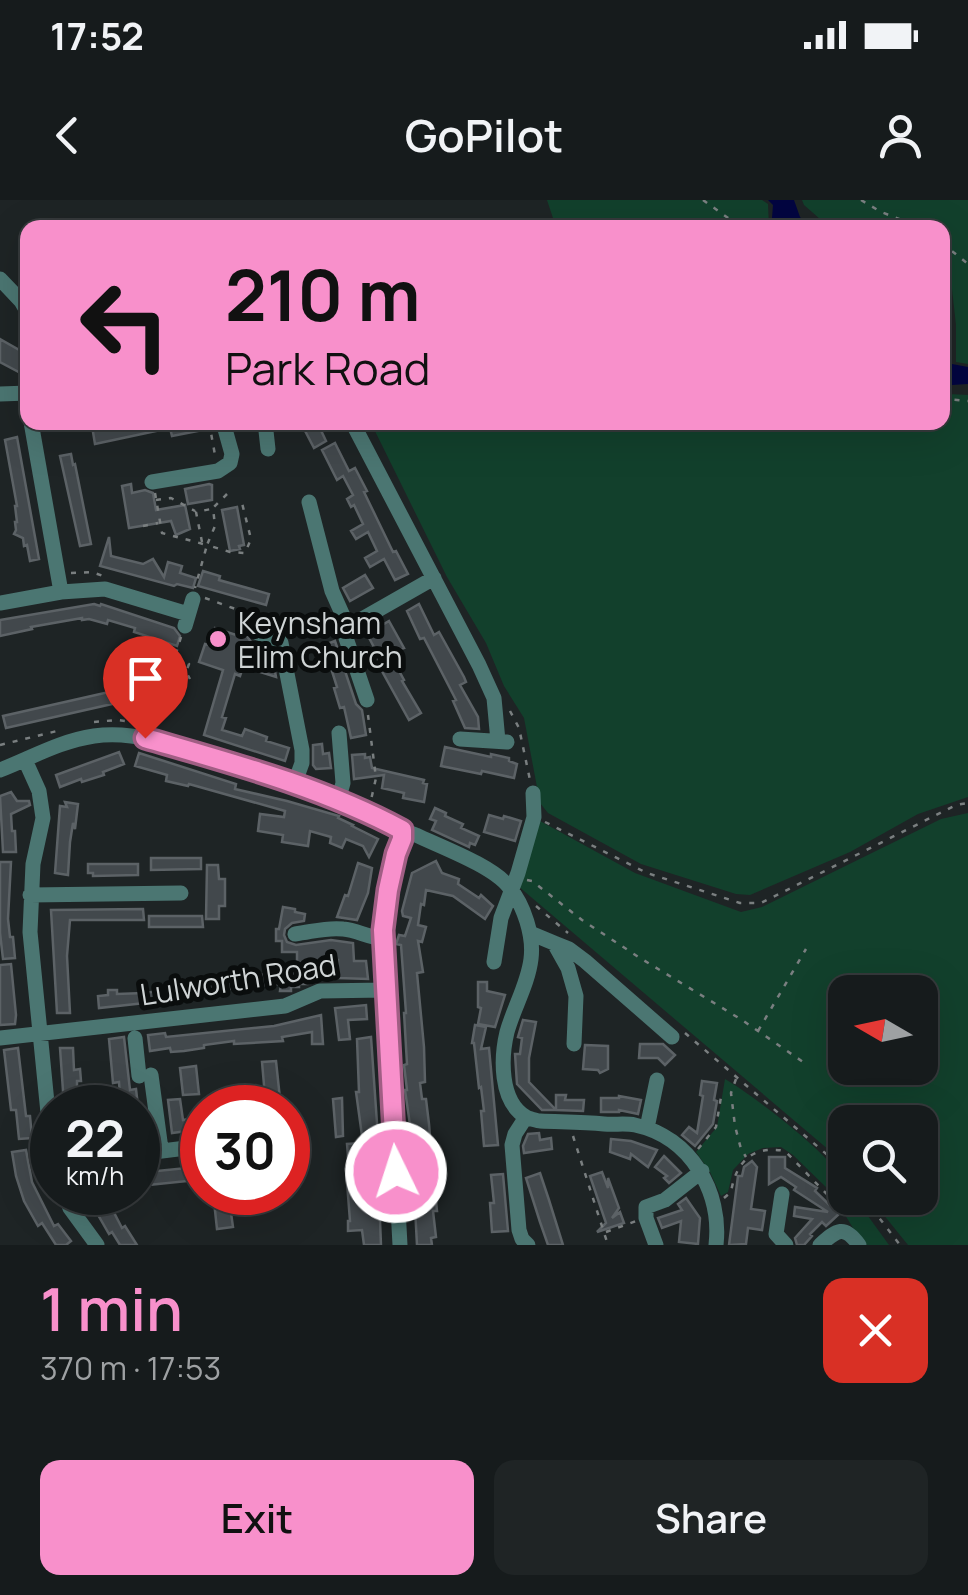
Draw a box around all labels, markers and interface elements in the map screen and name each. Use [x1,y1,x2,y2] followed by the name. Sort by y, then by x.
[50,9,144,61] text: 17:52
[405,104,563,166] text: GoPilot
[40,108,95,163] icon: back
[873,108,928,163] icon: person
[225,246,420,342] text: 210 m
[60,260,190,390] icon: left
[225,337,430,399] text: Park Road
[238,602,403,677] place label: Keynsham Elim Church
[207,628,229,650] marker: Keynsham Elim Church
[103,636,188,739] pin
[118,651,173,706] icon: arrive
[137,943,339,1015] street label: Lulworth Road
[828,975,938,1085] north arrow
[828,975,938,1215] map controls
[180,1085,310,1215] speed limit sign: 30
[65,1104,125,1172] text: 22
[828,1105,938,1215] button: search
[344,1120,448,1224] position arrow
[66,1158,124,1193] text: km/h
[40,1267,183,1349] text: 1 min
[823,1278,928,1383] button: close
[40,1346,221,1390] text: 370 m · 17:53
[40,1460,474,1575] button: Exit
[494,1460,928,1575] button: Share

